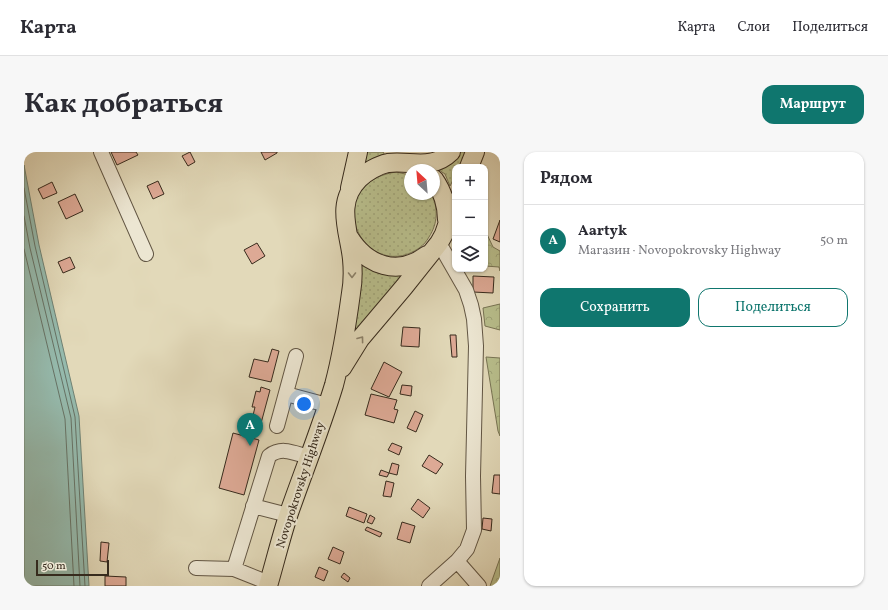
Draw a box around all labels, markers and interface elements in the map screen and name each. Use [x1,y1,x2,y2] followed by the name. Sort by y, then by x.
[20,15,77,41] text: Карта
[677,18,715,37] text: Карта
[737,18,770,37] text: Слои
[792,18,868,37] text: Поделиться
[24,85,223,124] text: Как добраться
[762,85,864,124] button: Маршрут
[404,164,440,200] north arrow
[452,164,488,272] map controls
[452,164,488,200] button: +
[540,167,593,190] text: Рядом
[452,200,488,236] button: −
[578,221,627,242] text: Aartyk
[548,232,558,250] text: A
[820,232,848,250] text: 50 m
[452,236,488,272] button: layers
[578,242,781,260] text: Магазин · Novopokrovsky Highway
[348,272,356,278] one-way arrow
[540,288,690,327] button: Сохранить
[698,288,848,327] button: Поделиться
[356,336,363,343] one-way arrow
[294,394,314,414] your location
[237,413,263,446] pin: A
[273,420,329,551] street label: Novopokrovsky Highway
[36,558,109,577] scale bar
[42,559,66,574] text: 50 m

